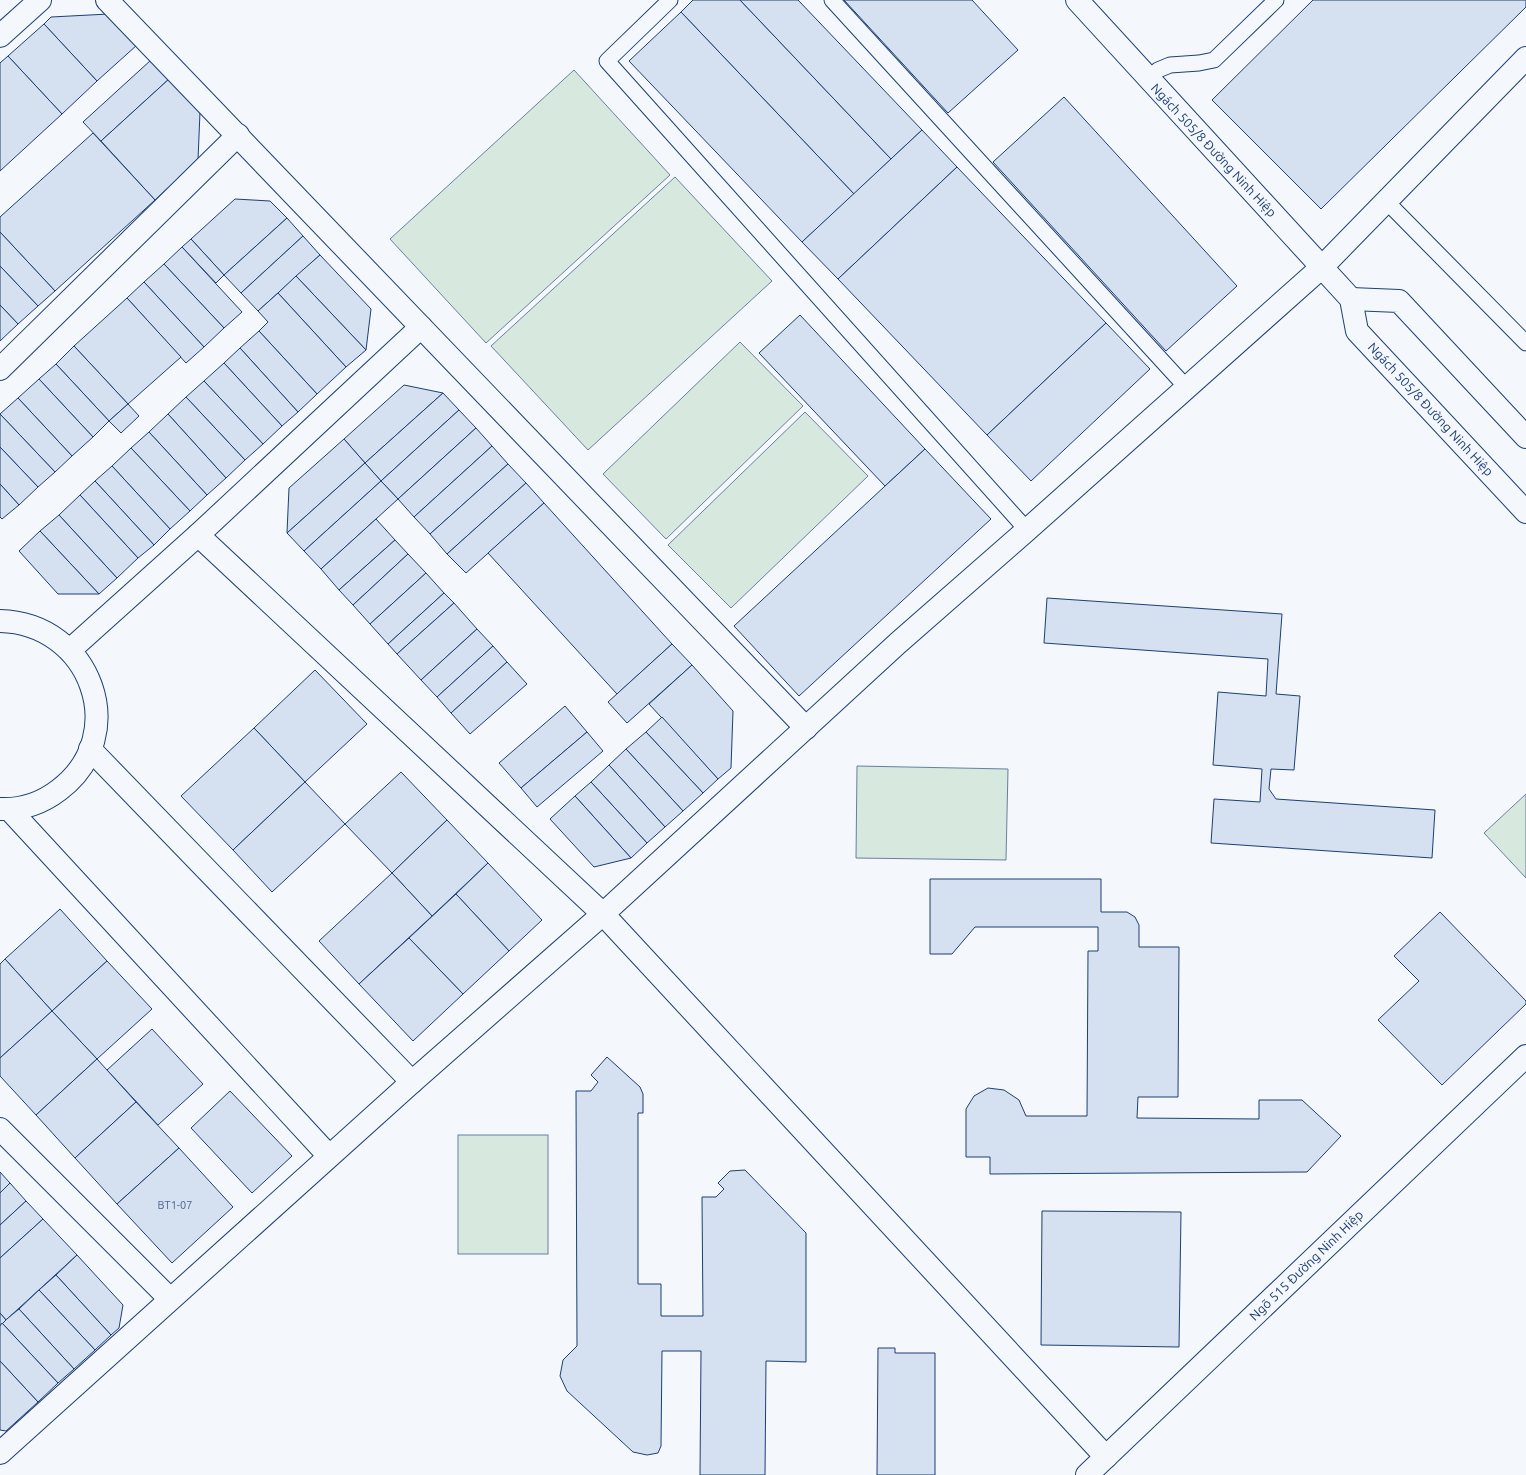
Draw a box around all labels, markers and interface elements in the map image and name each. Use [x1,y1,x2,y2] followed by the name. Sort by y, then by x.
[1148,81,1279,220] street label: Ngách 505/8 Đường Ninh Hiệp
[1365,340,1496,479] street label: Ngách 505/8 Đường Ninh Hiệp
[158,1199,192,1211] house number: BT1-07
[1246,1207,1366,1324] street label: Ngõ 515 Đường Ninh Hiệp

